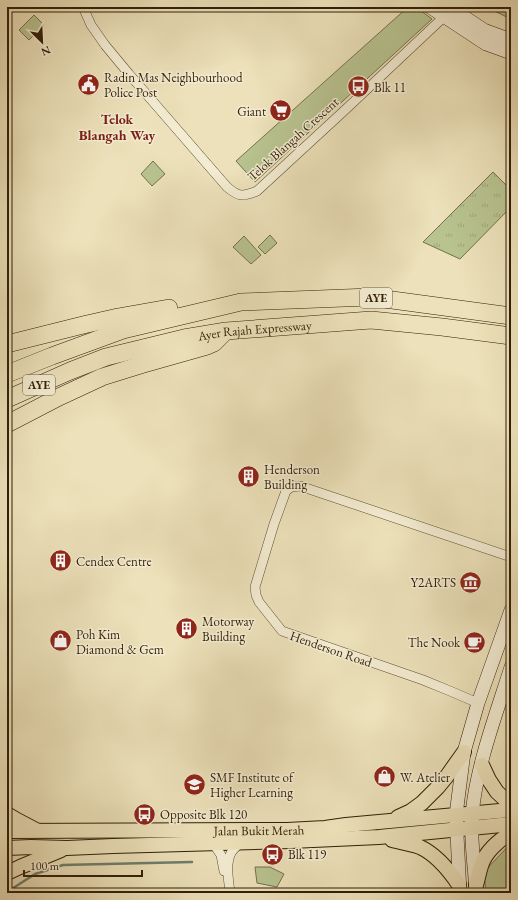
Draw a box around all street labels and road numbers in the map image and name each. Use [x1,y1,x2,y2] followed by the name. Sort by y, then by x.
[244,93,342,185] street label: Telok Blangah Crescent
[360,288,392,308] road number: AYE
[195,316,312,344] street label: Ayer Rajah Expressway
[23,375,55,395] road number: AYE
[288,627,375,671] street label: Henderson Road
[213,821,305,839] street label: Jalan Bukit Merah

